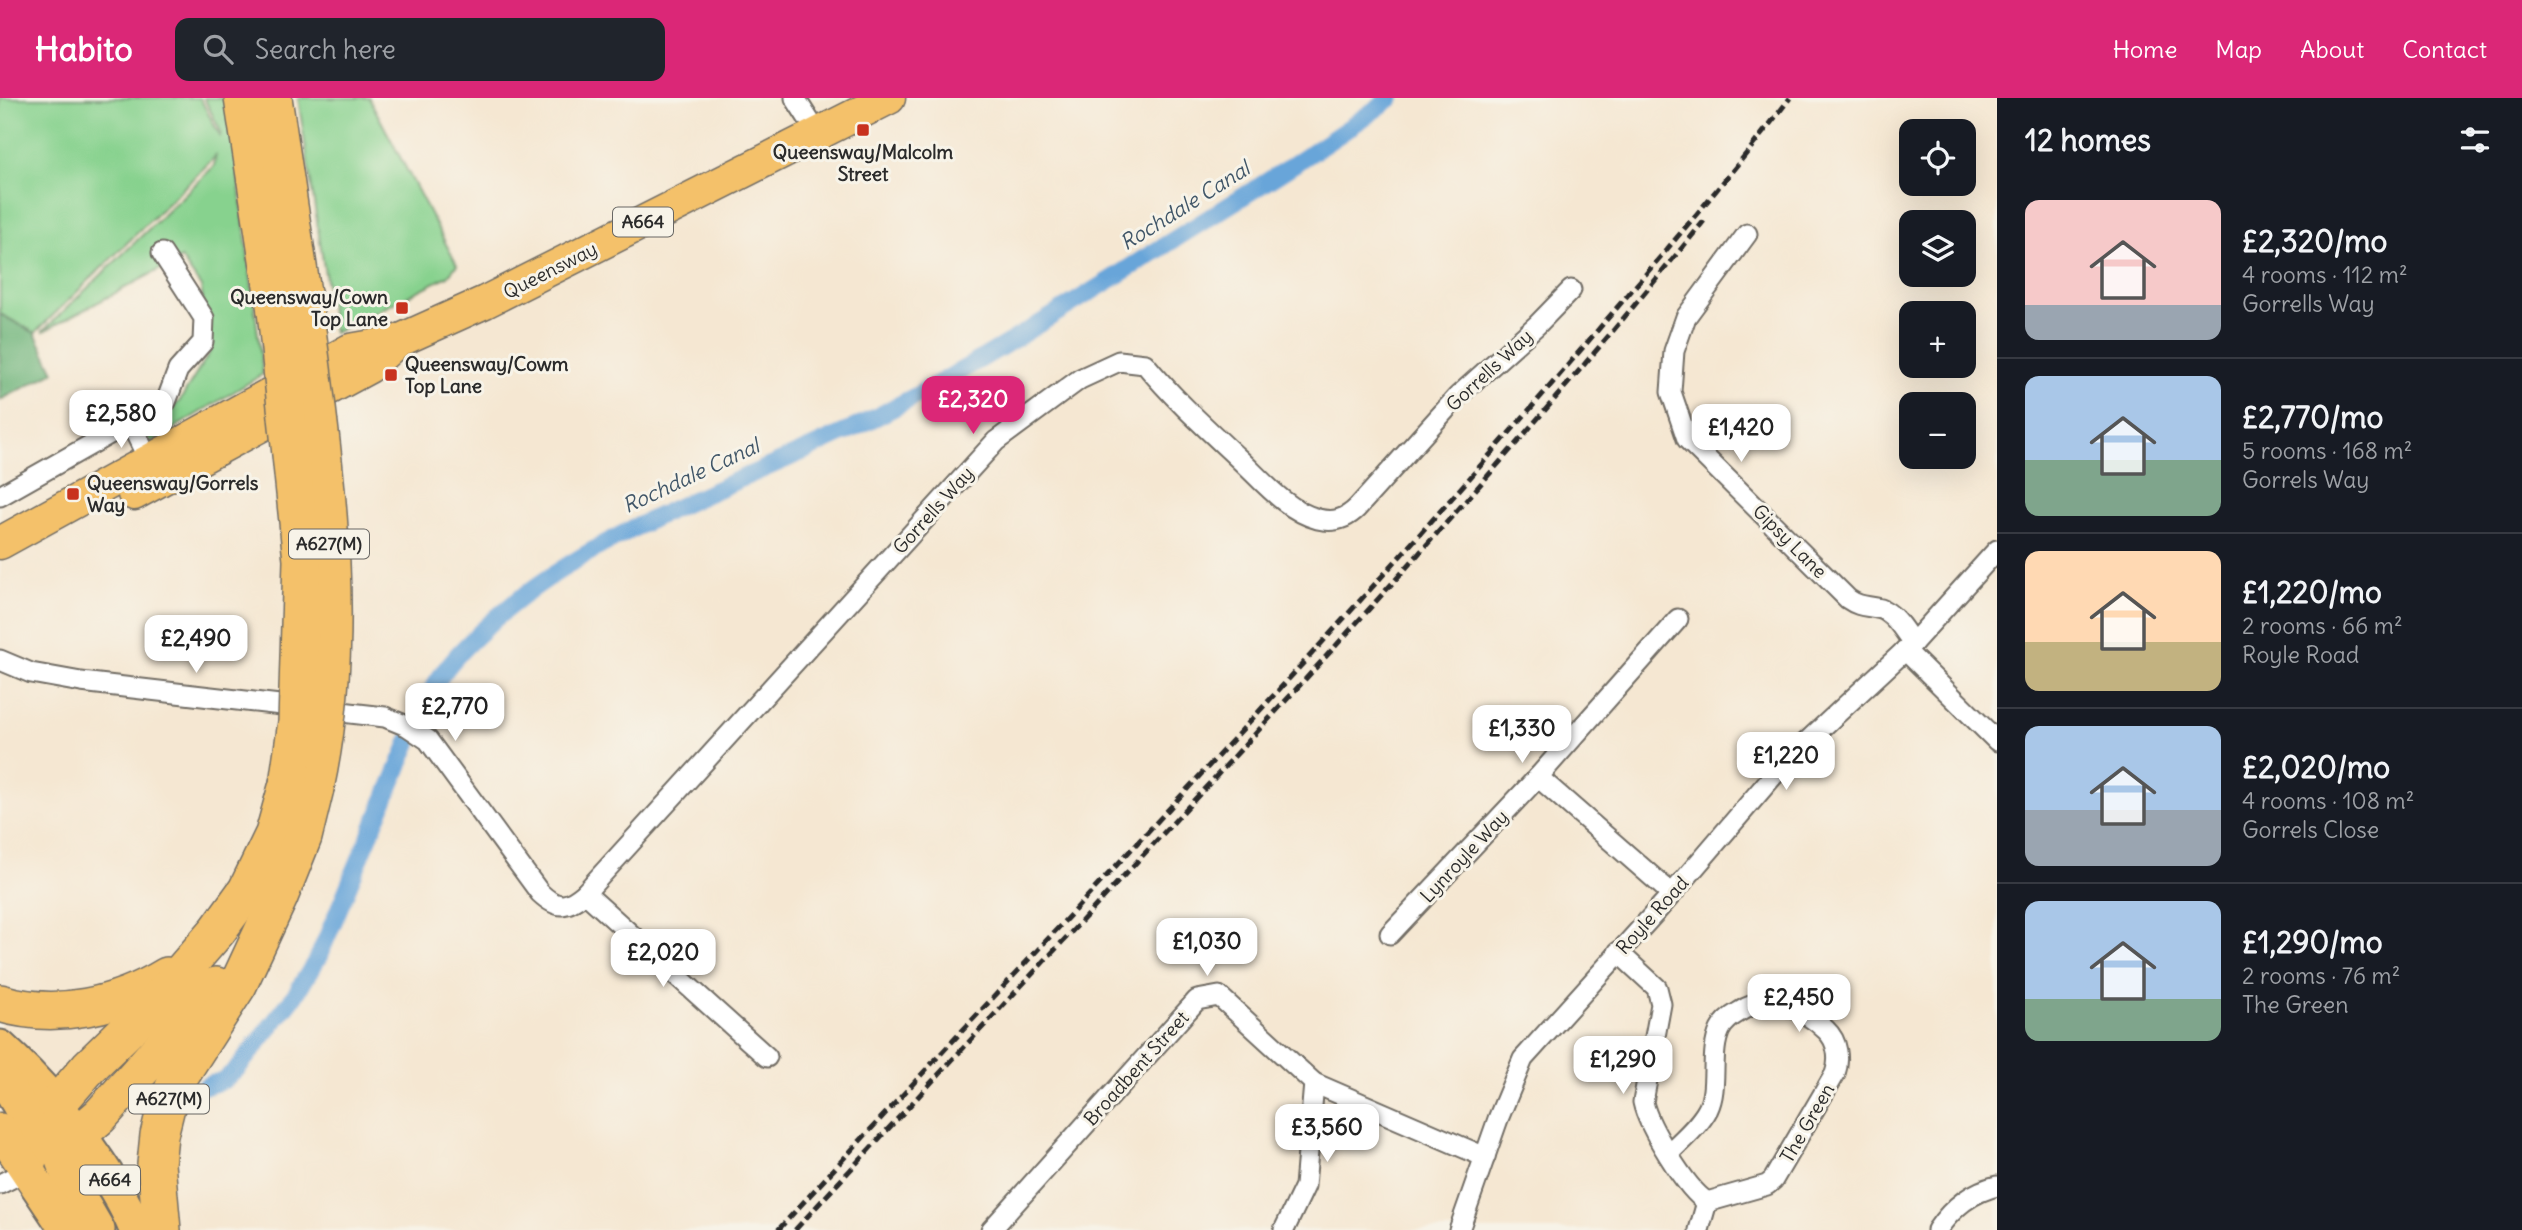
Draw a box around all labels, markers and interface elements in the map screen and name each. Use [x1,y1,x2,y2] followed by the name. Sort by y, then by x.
[175,18,665,81] search box
[35,28,133,70] text: Habito
[199,30,237,68] icon: search
[255,33,396,66] text: Search here
[2113,34,2177,64] text: Home
[2215,34,2262,64] text: Map
[2300,34,2364,64] text: About
[2402,34,2487,64] text: Contact
[1899,119,1976,469] map controls
[1899,119,1976,196] button: locate
[2025,121,2151,159] text: 12 homes
[2456,121,2494,159] icon: filters
[855,122,871,138] marker: Queensway/Malcolm Street
[773,140,953,186] place label: Queensway/Malcolm Street
[1115,153,1257,256] water label: Rochdale Canal
[613,208,673,237] road number: A664
[1899,210,1976,287] button: layers
[2242,222,2387,260] text: £2,320/mo
[2081,228,2165,312] icon: home
[499,236,601,304] street label: Queensway
[2242,260,2408,289] text: 4 rooms · 112 m²
[230,285,388,331] place label: Queensway/Cown Top Lane
[2242,289,2374,318] text: Gorrells Way
[394,300,410,316] marker: Queensway/Cown Top Lane
[1899,301,1976,378] button: +
[1441,324,1537,416] street label: Gorrells Way
[405,352,569,398] place label: Queensway/Cowm Top Lane
[383,367,399,383] marker: Queensway/Cowm Top Lane
[916,376,1030,436] pin: £2,320
[938,384,1008,413] text: £2,320
[64,390,178,450] pin: £2,580
[1899,392,1976,469] button: −
[85,398,157,427] text: £2,580
[2242,398,2383,436] text: £2,770/mo
[1684,404,1798,464] pin: £1,420
[2081,404,2165,488] icon: home
[1708,412,1774,441] text: £1,420
[618,431,766,519] water label: Rochdale Canal
[2242,436,2412,465] text: 5 rooms · 168 m²
[887,461,979,559] street label: Gorrells Way
[2242,465,2369,494] text: Gorrels Way
[87,471,259,517] place label: Queensway/Gorrels Way
[65,486,81,502] marker: Queensway/Gorrels Way
[1748,499,1832,583] street label: Gipsy Lane
[289,530,369,559] road number: A627(M)
[2242,573,2382,611] text: £1,220/mo
[2081,579,2165,663] icon: home
[2242,611,2403,640] text: 2 rooms · 66 m²
[139,616,253,675] pin: £2,490
[161,623,231,652] text: £2,490
[2242,640,2359,669] text: Royle Road
[398,684,512,743] pin: £2,770
[421,691,489,720] text: £2,770
[1465,706,1579,765] pin: £1,330
[1488,713,1556,742] text: £1,330
[1729,732,1843,792] pin: £1,220
[1753,740,1819,769] text: £1,220
[2242,748,2390,786] text: £2,020/mo
[2081,754,2165,838] icon: home
[2242,786,2414,815] text: 4 rooms · 108 m²
[1415,805,1513,907] street label: Lynroyle Way
[2242,815,2379,844] text: Gorrels Close
[1611,871,1693,959] street label: Royle Road
[1150,918,1264,978] pin: £1,030
[2242,923,2383,961] text: £1,290/mo
[1172,926,1242,955] text: £1,030
[2081,929,2165,1013] icon: home
[606,930,720,989] pin: £2,020
[627,937,699,966] text: £2,020
[2242,961,2400,990] text: 2 rooms · 76 m²
[1742,974,1856,1034] pin: £2,450
[1764,982,1834,1011] text: £2,450
[2242,990,2349,1019] text: The Green
[1078,1006,1194,1130] street label: Broadbent Street
[1566,1037,1680,1096] pin: £1,290
[1590,1044,1656,1073] text: £1,290
[1775,1079,1839,1167] street label: The Green
[129,1084,209,1114] road number: A627(M)
[1270,1104,1384,1164] pin: £3,560
[1291,1112,1363,1141] text: £3,560
[80,1166,140,1195] road number: A664

